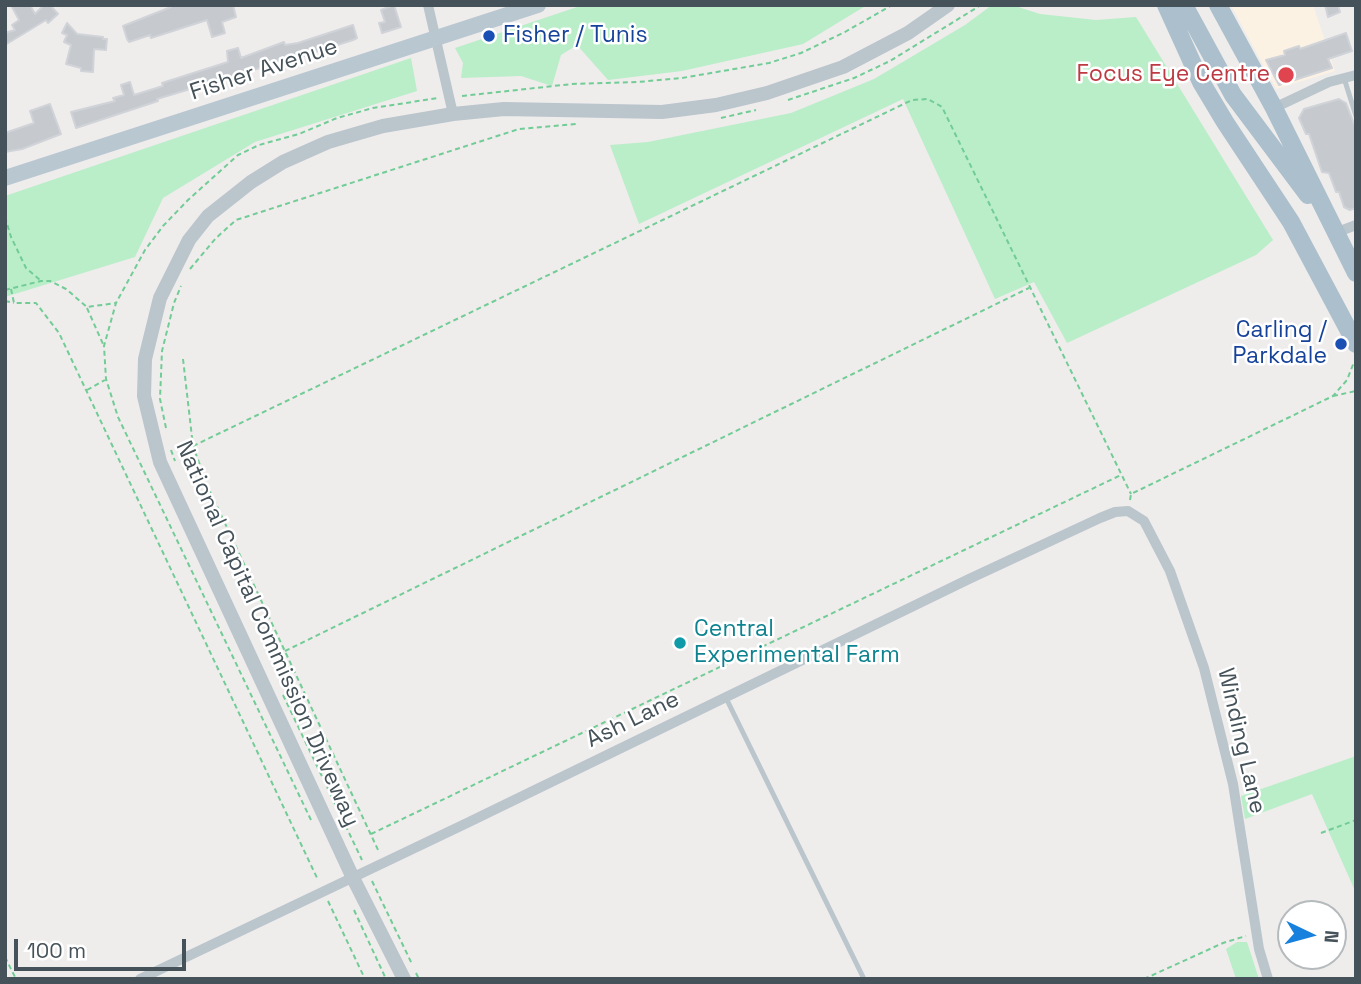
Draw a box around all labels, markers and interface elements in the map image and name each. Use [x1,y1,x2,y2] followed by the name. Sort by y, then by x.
[503,22,648,50] place label: Fisher / Tunis
[481,28,497,44] marker: Fisher / Tunis
[187,33,341,107] street label: Fisher Avenue
[1076,61,1270,89] place label: Focus Eye Centre
[1276,65,1296,85] marker: Focus Eye Centre
[1232,317,1327,371] place label: Carling / Parkdale
[1333,336,1349,352] marker: Carling / Parkdale
[169,437,365,831] street label: National Capital Commission Driveway
[694,616,900,670] place label: Central Experimental Farm
[672,635,688,651] marker: Central Experimental Farm
[1211,666,1271,816] street label: Winding Lane
[582,686,684,754] street label: Ash Lane
[1277,900,1347,970] north arrow
[18,925,189,969] scale bar
[1318,929,1344,944] text: N
[27,937,86,964] text: 100 m

